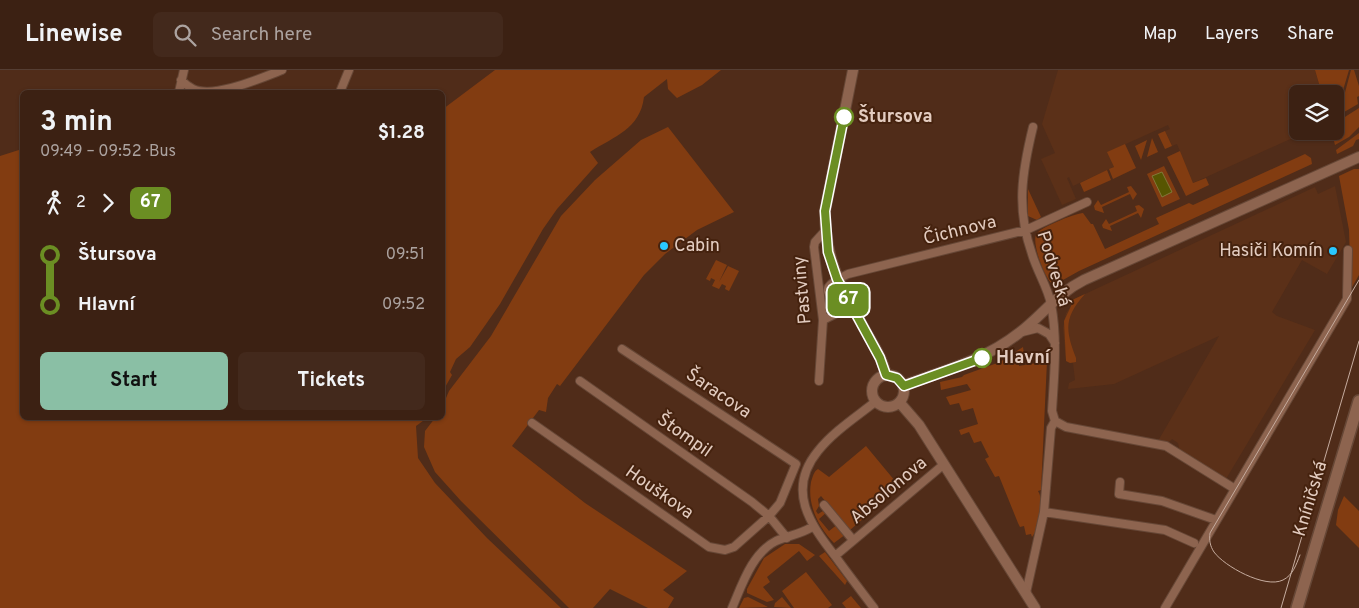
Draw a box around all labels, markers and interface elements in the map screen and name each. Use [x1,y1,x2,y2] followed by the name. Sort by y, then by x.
[153,12,503,57] search box
[25,20,123,50] text: Linewise
[171,21,199,49] icon: search
[211,23,312,47] text: Search here
[1143,23,1177,46] text: Map
[1205,23,1259,46] text: Layers
[1287,23,1334,46] text: Share
[1289,85,1344,140] map controls
[1289,85,1344,140] button: layers
[858,104,932,129] place label: Štursova
[40,105,113,141] text: 3 min
[834,107,854,127] marker: Štursova
[378,121,425,145] text: $1.28
[40,142,176,162] text: 09:49 – 09:52 · Bus
[40,189,68,217] icon: walk
[94,189,122,217] icon: forward
[140,191,161,214] text: 67
[76,193,86,213] text: 2
[921,209,999,251] street label: Čichnova
[1031,228,1075,310] street label: Podveská
[674,235,720,258] place label: Cabin
[658,240,670,252] marker: Cabin
[1219,240,1323,263] place label: Hasiči Komín
[78,243,157,267] text: Štursova
[386,245,425,265] text: 09:51
[1327,245,1339,257] marker: Hasiči Komín
[789,255,817,325] street label: Pastviny
[826,284,870,316] line badge: 67
[838,288,858,311] text: 67
[78,293,135,317] text: Hlavní
[382,295,425,315] text: 09:52
[996,347,1052,370] place label: Hlavní
[972,348,992,368] marker: Hlavní
[40,352,228,410] button: Start
[238,352,425,410] button: Tickets
[681,362,756,424] street label: Šaracova
[652,407,717,463] street label: Štompil
[846,452,932,530] street label: Absolonova
[1289,459,1333,539] street label: Kníničská
[620,461,698,525] street label: Houškova

